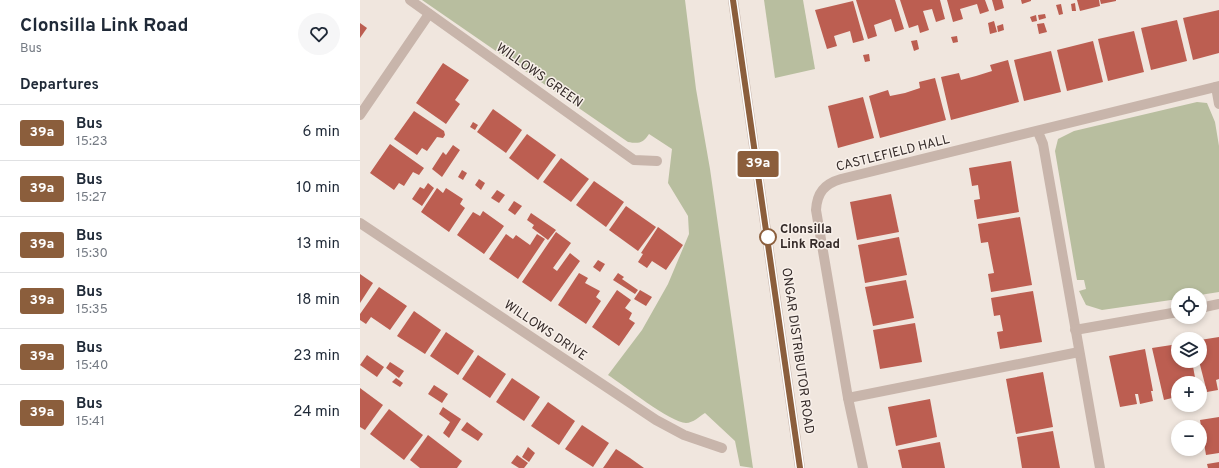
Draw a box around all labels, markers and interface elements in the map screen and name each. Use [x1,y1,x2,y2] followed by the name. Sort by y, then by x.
[298,13,340,55] button: heart
[20,14,188,38] text: Clonsilla Link Road
[493,40,585,112] street label: WILLOWS GREEN
[20,41,42,57] text: Bus
[20,76,99,95] text: Departures
[76,115,103,134] text: Bus
[303,123,340,142] text: 6 min
[30,124,54,141] text: 39a
[835,132,951,176] street label: CASTLEFIELD HALL
[76,134,108,150] text: 15:23
[735,151,781,177] line badge: 39a
[746,155,770,172] text: 39a
[76,171,103,190] text: Bus
[296,179,340,198] text: 10 min
[30,180,54,197] text: 39a
[76,190,106,206] text: 15:27
[780,222,840,253] place label: Clonsilla Link Road
[76,227,103,246] text: Bus
[759,228,777,246] marker: Clonsilla Link Road
[297,235,340,254] text: 13 min
[30,236,54,253] text: 39a
[76,246,108,262] text: 15:30
[777,267,817,435] street label: ONGAR DISTRIBUTOR ROAD
[76,283,103,302] text: Bus
[1171,288,1207,456] map controls
[1171,288,1207,324] button: locate
[297,291,340,310] text: 18 min
[30,292,54,309] text: 39a
[500,297,590,365] street label: WILLOWS DRIVE
[76,302,108,318] text: 15:35
[1171,332,1207,368] button: layers
[76,339,103,358] text: Bus
[293,347,340,366] text: 23 min
[30,348,54,365] text: 39a
[76,358,108,374] text: 15:40
[1171,376,1207,412] button: +
[76,395,103,414] text: Bus
[293,403,340,422] text: 24 min
[30,404,54,421] text: 39a
[76,414,105,430] text: 15:41
[1171,420,1207,456] button: −

